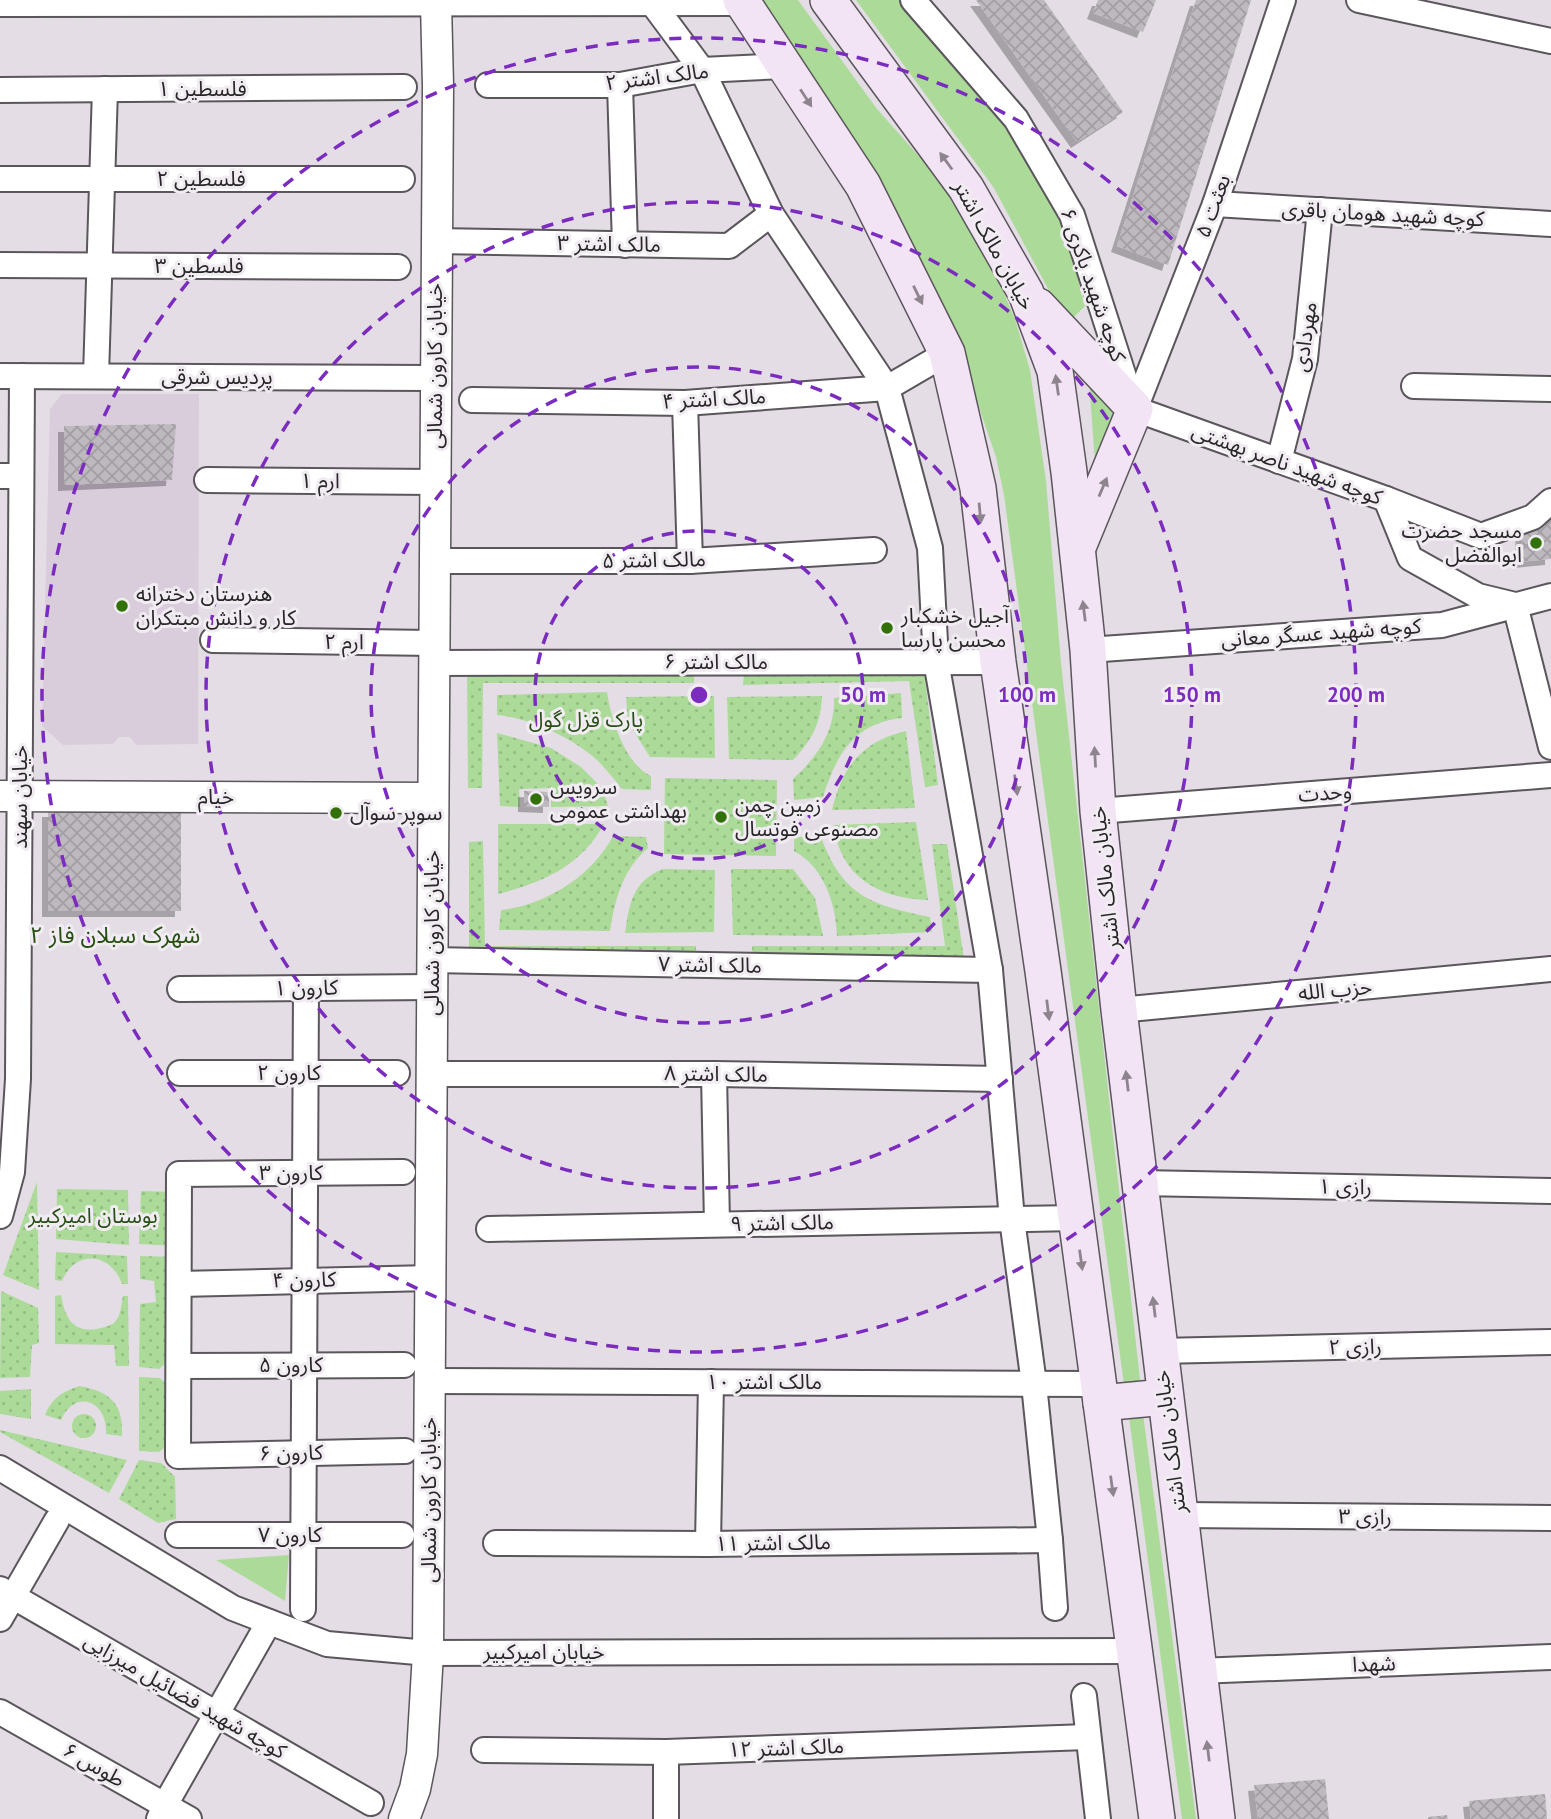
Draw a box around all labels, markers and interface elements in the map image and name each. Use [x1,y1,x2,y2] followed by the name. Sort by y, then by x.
[604,57,710,96] street label: مالک اشتر ۲
[157,75,247,102] street label: فلسطین ۱
[799,88,812,108] one-way arrow
[939,152,953,170] one-way arrow
[156,165,246,192] street label: فلسطین ۲
[1189,171,1236,241] street label: بعثت ۵
[947,174,1041,314] street label: خیابان مالک اشتر
[1281,195,1485,232] street label: کوچه شهید هومان باقری
[1054,204,1133,366] street label: کوچه شهید باکری ۶
[557,229,661,258] street label: مالک اشتر ۳
[154,252,244,279] street label: فلسطین ۳
[421,283,448,449] street label: خیابان کارون شمالی
[912,285,923,305] one-way arrow
[1286,300,1323,374] street label: مهردادی
[161,363,273,390] street label: پردیس شرقی
[1051,374,1062,396] one-way arrow
[661,382,767,415] street label: مالک اشتر ۴
[1188,417,1386,511] street label: کوچه شهید ناصر بهشتی
[300,467,340,497] street label: ارم ۱
[1097,477,1108,498] one-way arrow
[975,502,986,524] one-way arrow
[1402,517,1522,568] place label: مسجد حضرت ابوالفضل
[1528,535,1544,551] marker: مسجد حضرت ابوالفضل
[602,545,706,574] street label: مالک اشتر ۵
[136,580,296,631] place label: هنرستان دخترانه کار و دانش مبتکران
[114,598,130,614] marker: هنرستان دخترانه کار و دانش مبتکران
[1078,600,1089,622] one-way arrow
[900,602,1010,653] place label: آجیل خشکبار محسن پارسا
[1220,612,1422,653] street label: کوچه شهید عسگر معانی
[879,620,895,636] marker: آجیل خشکبار محسن پارسا
[324,628,364,658] street label: ارم ۲
[664,648,768,675] street label: مالک اشتر ۶
[840,681,886,708] text: 50 m
[998,681,1056,708] text: 100 m
[1163,681,1221,708] text: 150 m
[1327,681,1385,708] text: 200 m
[687,683,711,707] centre of rings
[529,706,643,733] park label: پارک قزل گول
[6,745,33,849] street label: خیابان سهند
[1089,746,1100,768] one-way arrow
[550,773,687,824] place label: سرویس بهداشتی عمومی
[1011,774,1022,796] one-way arrow
[1297,777,1353,808] street label: وحدت
[198,783,234,813] street label: خیام
[528,791,544,807] marker: سرویس بهداشتی عمومی
[735,791,879,842] place label: زمین چمن مصنوعی فوتسال
[350,799,442,826] place label: سوپر سوآل
[328,805,344,821] marker: سوپر سوآل
[1084,805,1126,952] street label: خیابان مالک اشتر
[713,809,729,825] marker: زمین چمن مصنوعی فوتسال
[418,850,445,1016] street label: خیابان کارون شمالی
[30,920,200,949] district label: شهرک سبلان فاز ۲
[658,950,762,979] street label: مالک اشتر ۷
[274,973,338,1002] street label: کارون ۱
[1297,973,1373,1006] street label: حزب الله
[1043,1000,1054,1022] one-way arrow
[257,1059,321,1086] street label: کارون ۲
[664,1059,768,1088] street label: مالک اشتر ۸
[1121,1070,1132,1092] one-way arrow
[259,1159,323,1186] street label: کارون ۳
[1318,1173,1372,1200] street label: رازی ۱
[27,1202,158,1229] park label: بوستان امیرکبیر
[730,1208,834,1237] street label: مالک اشتر ۹
[1076,1249,1087,1271] one-way arrow
[272,1265,336,1294] street label: کارون ۴
[1148,1295,1159,1317] one-way arrow
[1328,1333,1382,1360] street label: رازی ۲
[259,1351,323,1378] street label: کارون ۵
[706,1368,822,1395] street label: مالک اشتر ۱۰
[1147,1369,1192,1516] street label: خیابان مالک اشتر
[415,1417,442,1583] street label: خیابان کارون شمالی
[259,1438,323,1467] street label: کارون ۶
[1107,1475,1118,1497] one-way arrow
[1338,1503,1392,1530] street label: رازی ۳
[258,1521,322,1548] street label: کارون ۷
[715,1528,831,1557] street label: مالک اشتر ۱۱
[79,1627,292,1765] street label: کوچه شهید فضائیل میرزایی
[482,1638,605,1665] street label: خیابان امیرکبیر
[1352,1649,1396,1678] street label: شهدا
[728,1732,844,1763] street label: مالک اشتر ۱۲
[58,1736,130,1793] street label: طوس ۶
[1202,1740,1213,1762] one-way arrow

